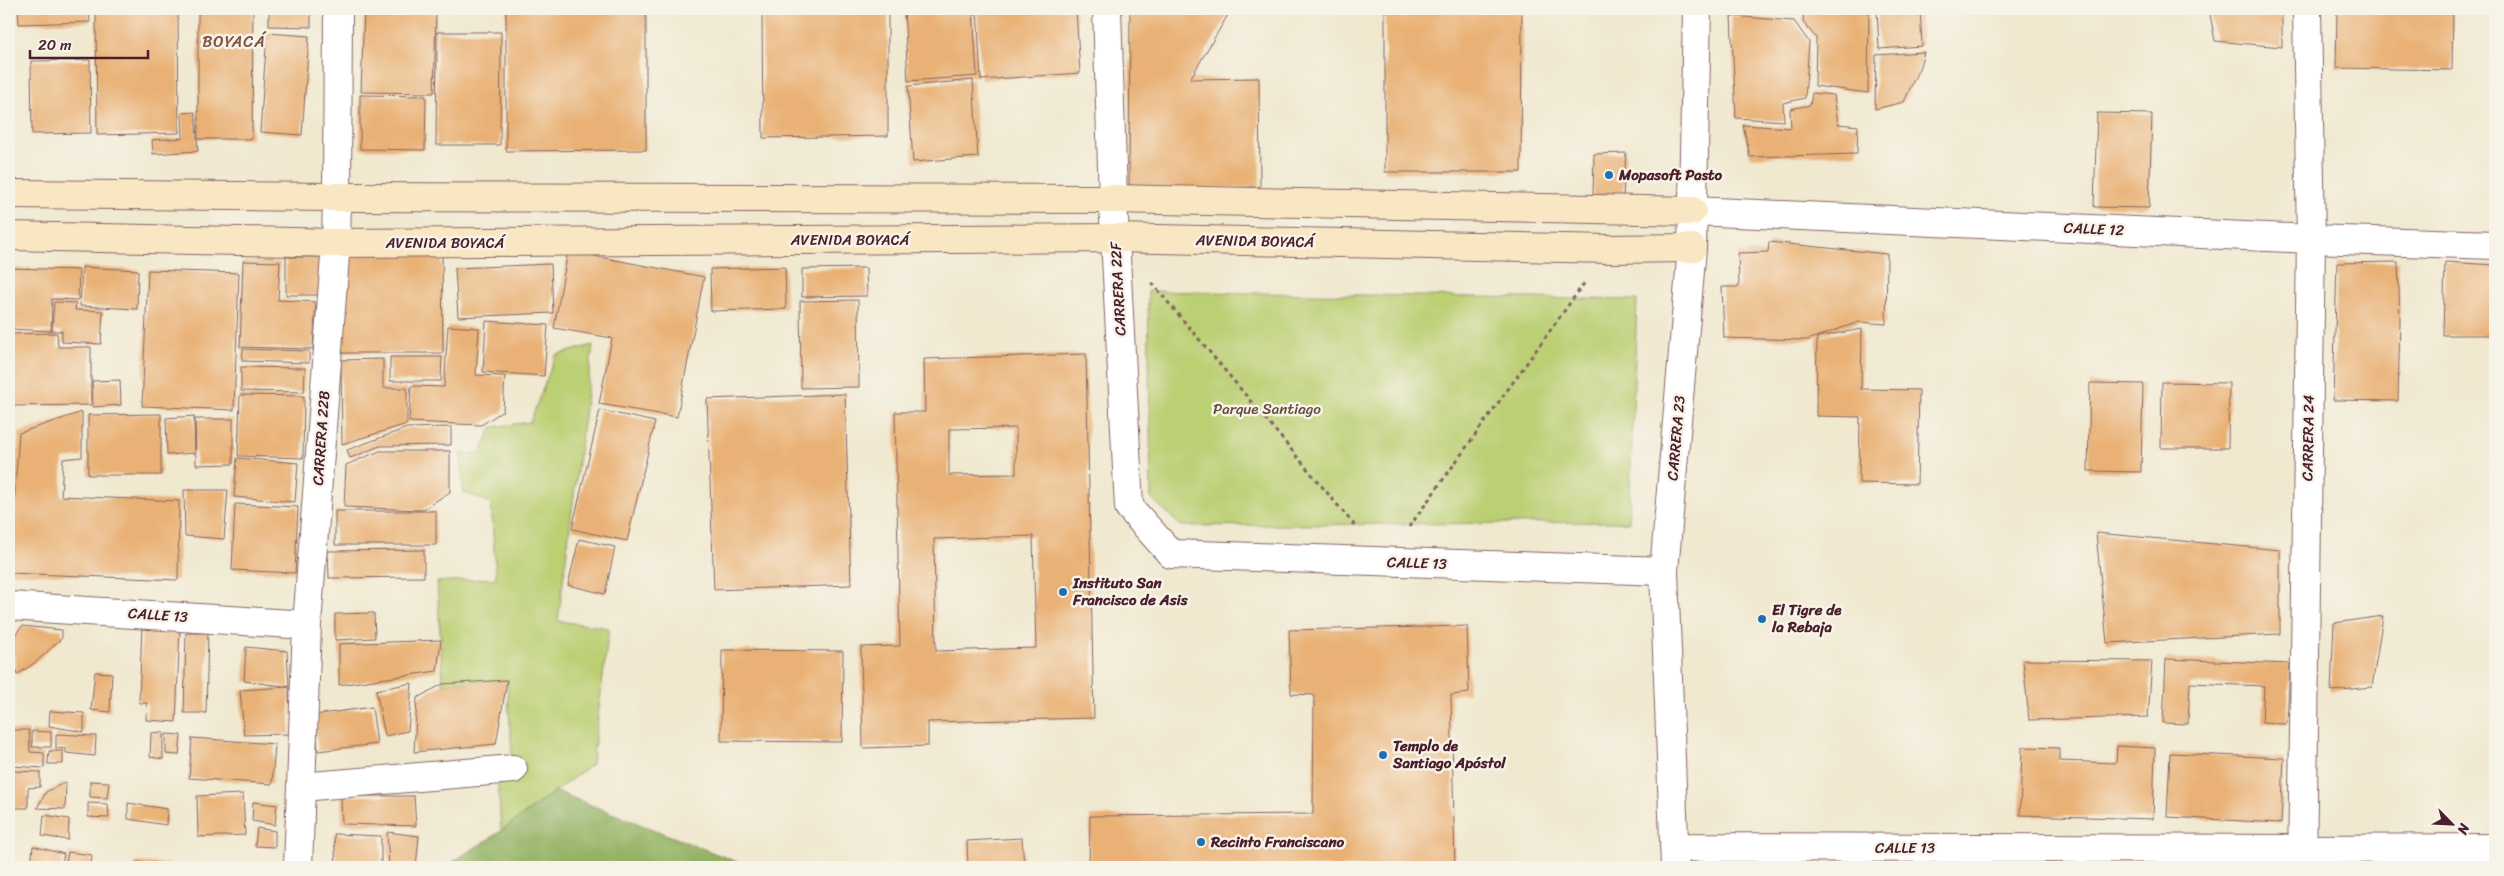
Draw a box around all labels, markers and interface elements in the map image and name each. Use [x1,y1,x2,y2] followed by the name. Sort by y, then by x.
[202,27,267,56] district label: BOYACÁ
[30,28,148,60] scale bar
[38,32,72,58] text: 20 m
[1618,162,1723,188] place label: Mopasoft Pasto
[1603,169,1615,181] marker: Mopasoft Pasto
[2063,214,2125,244] street label: CALLE 12
[790,227,911,253] street label: AVENIDA BOYACÁ
[1195,227,1317,255] street label: AVENIDA BOYACÁ
[385,230,506,256] street label: AVENIDA BOYACÁ
[1102,240,1133,337] street label: CARRERA 22F
[305,389,337,486] street label: CARRERA 22B
[1659,394,1693,482] street label: CARRERA 23
[2294,395,2322,481] street label: CARRERA 24
[1213,396,1321,422] park label: Parque Santiago
[1387,549,1447,577] street label: CALLE 13
[1072,570,1189,613] place label: Instituto San Francisco de Asis
[1057,586,1069,598] marker: Instituto San Francisco de Asis
[1771,597,1842,640] place label: El Tigre de la Rebaja
[127,600,189,630] street label: CALLE 13
[1756,613,1768,625] marker: El Tigre de la Rebaja
[1392,733,1506,776] place label: Templo de Santiago Apóstol
[1377,749,1389,761] marker: Templo de Santiago Apóstol
[2426,798,2476,848] north arrow
[2450,819,2477,839] text: N
[1210,829,1345,855] place label: Recinto Franciscano
[1875,835,1935,861] street label: CALLE 13
[1195,836,1207,848] marker: Recinto Franciscano

